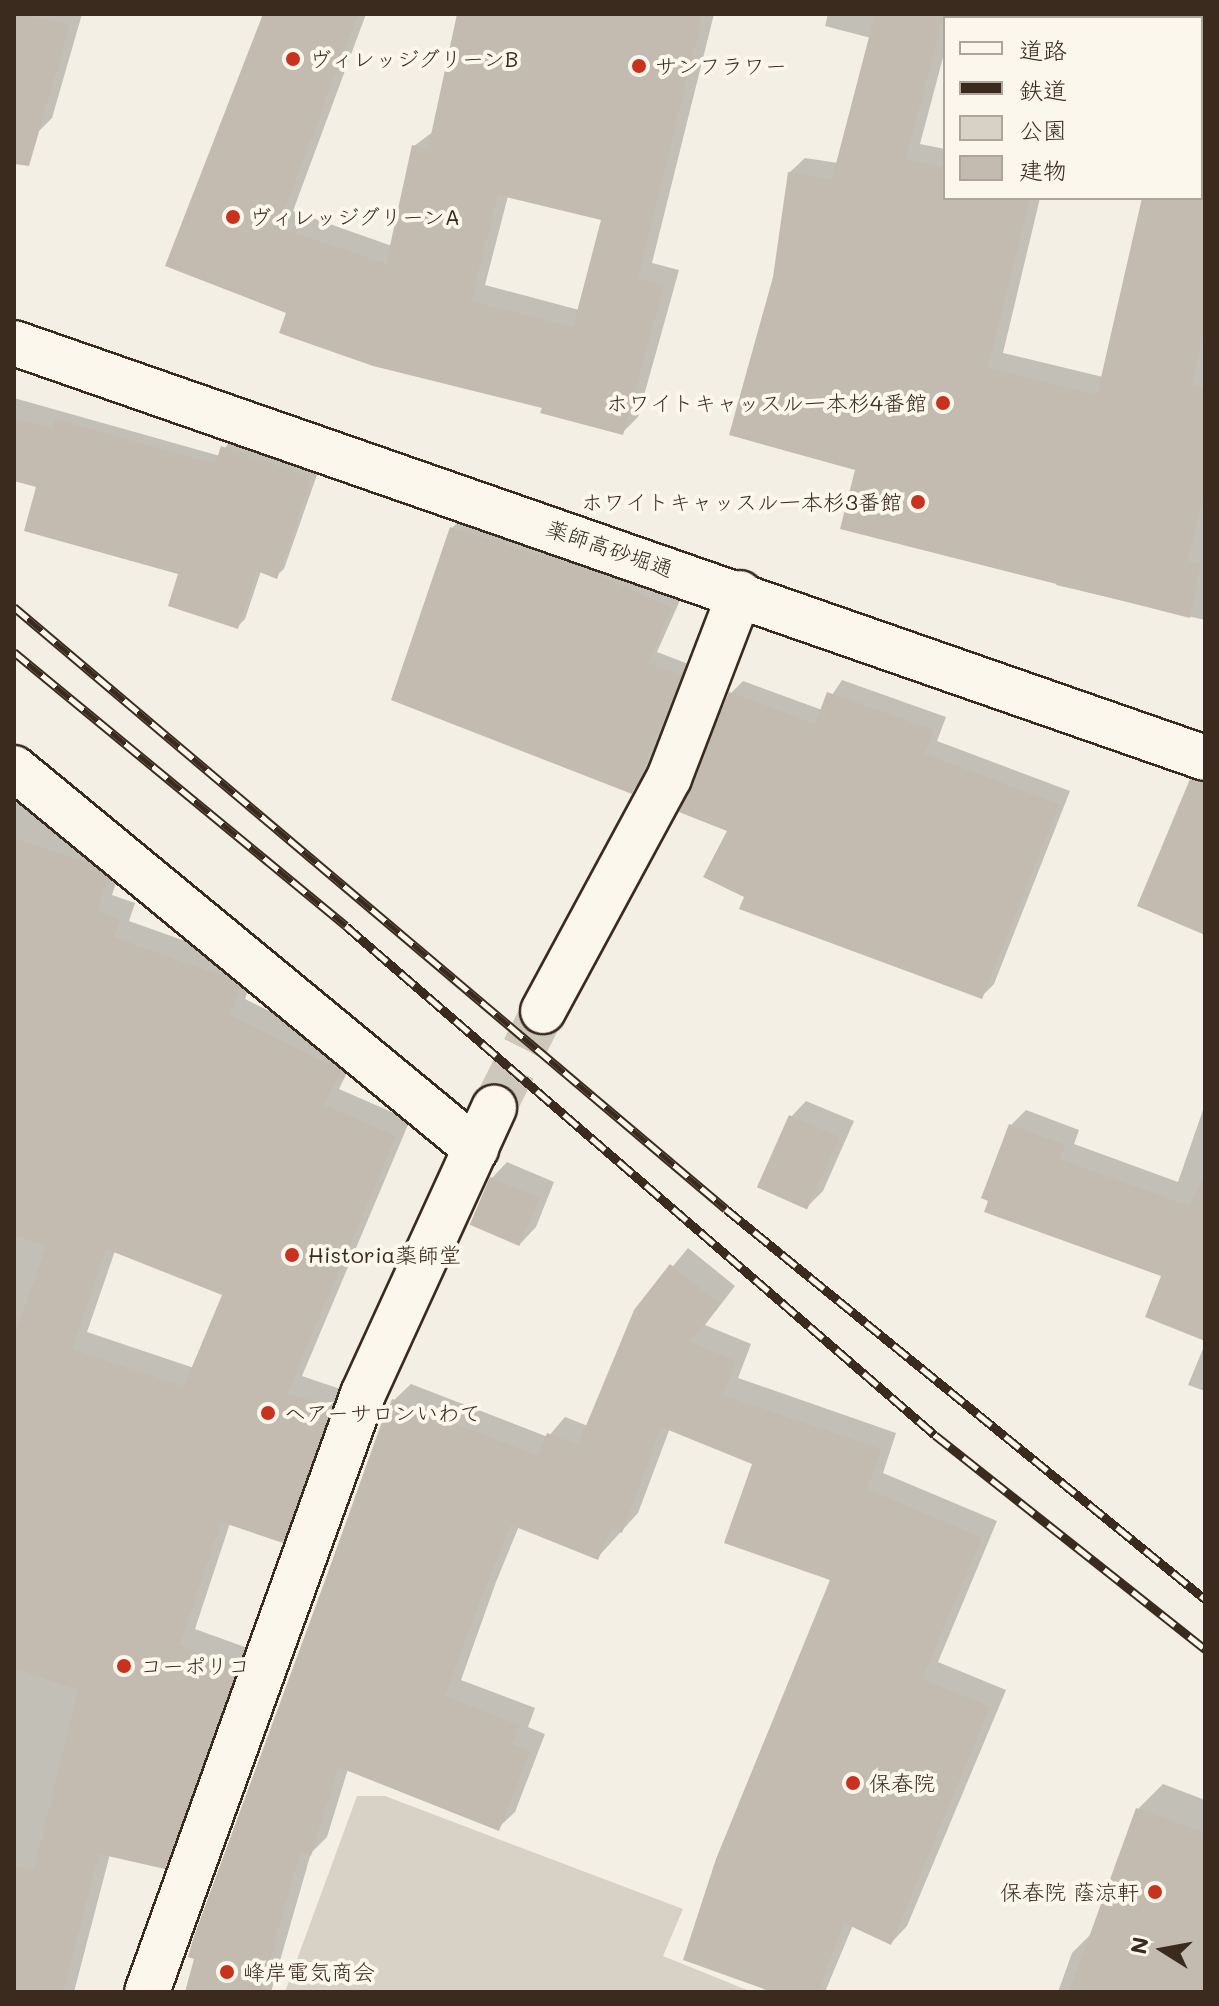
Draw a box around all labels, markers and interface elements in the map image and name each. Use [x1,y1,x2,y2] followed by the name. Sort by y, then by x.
[943,16,1203,200] legend
[1019,34,1067,65] text: 道路
[309,46,521,72] place label: ヴィレッジグリーンB
[284,50,302,68] marker: ヴィレッジグリーンB
[655,53,787,79] place label: サンフラワー
[630,57,648,75] marker: サンフラワー
[1019,74,1067,105] text: 鉄道
[1019,114,1067,145] text: 公園
[1019,154,1067,185] text: 建物
[249,204,462,230] place label: ヴィレッジグリーンA
[224,208,242,226] marker: ヴィレッジグリーンA
[606,390,927,416] place label: ホワイトキャッスル一本杉4番館
[934,394,952,412] marker: ホワイトキャッスル一本杉4番館
[581,489,902,515] place label: ホワイトキャッスル一本杉3番館
[909,493,927,511] marker: ホワイトキャッスル一本杉3番館
[543,514,677,582] street label: 薬師高砂堀通
[308,1242,461,1268] place label: Historia薬師堂
[283,1246,301,1264] marker: Historia薬師堂
[284,1400,481,1426] place label: ヘアーサロンいわて
[259,1404,277,1422] marker: ヘアーサロンいわて
[140,1653,250,1679] place label: コーポリコ
[115,1657,133,1675] marker: コーポリコ
[869,1770,935,1796] place label: 保春院
[844,1774,862,1792] marker: 保春院
[1000,1879,1139,1905] place label: 保春院 蔭涼軒
[1146,1883,1164,1901] marker: 保春院 蔭涼軒
[1123,1910,1203,1990] north arrow
[1123,1934,1155,1956] text: N
[243,1959,375,1985] place label: 峰岸電気商会
[218,1963,236,1981] marker: 峰岸電気商会

